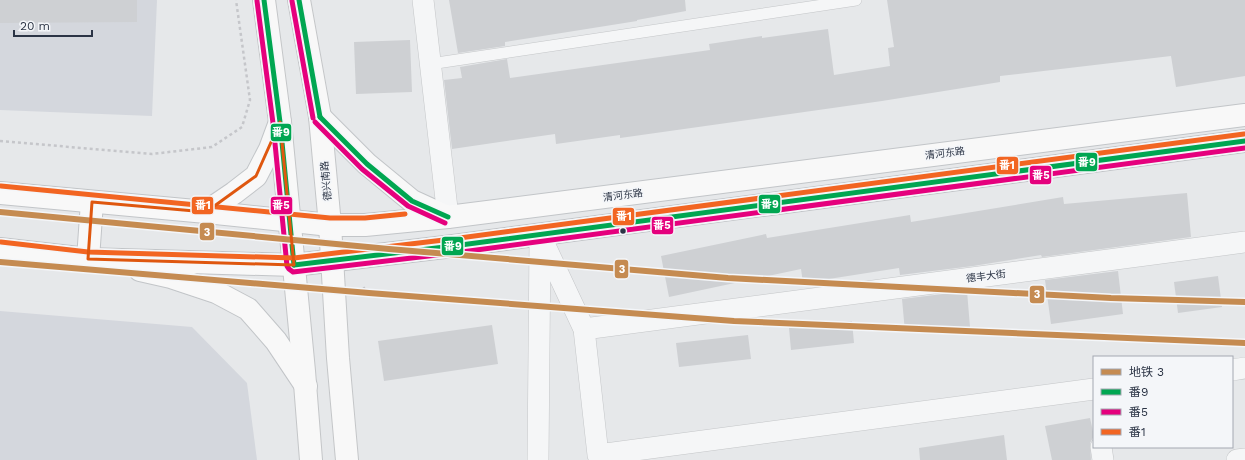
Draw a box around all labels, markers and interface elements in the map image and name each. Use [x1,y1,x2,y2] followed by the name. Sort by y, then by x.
[14,12,92,38] scale bar
[20,19,50,33] text: 20 m
[270,123,292,142] line badge: 番9
[272,126,290,139] text: 番9
[924,145,966,161] street label: 清河东路
[1075,152,1098,172] line badge: 番9
[996,156,1019,175] line badge: 番1
[1078,156,1096,169] text: 番9
[999,159,1015,172] text: 番1
[319,161,333,201] street label: 德兴南路
[1029,165,1052,185] line badge: 番5
[1032,169,1050,182] text: 番5
[602,187,644,203] street label: 清河东路
[758,194,781,214] line badge: 番9
[191,196,214,215] line badge: 番1
[270,196,293,215] line badge: 番5
[761,198,779,211] text: 番9
[195,199,211,212] text: 番1
[272,199,290,212] text: 番5
[612,207,635,226] line badge: 番1
[616,210,632,223] text: 番1
[651,216,674,235] line badge: 番5
[653,219,671,232] text: 番5
[199,222,215,241] line badge: 3
[204,226,211,239] text: 3
[618,226,628,236] unlabelled marker
[441,236,464,256] line badge: 番9
[444,240,462,253] text: 番9
[614,259,629,279] line badge: 3
[619,263,626,276] text: 3
[965,268,1007,284] street label: 德丰大街
[1029,285,1045,304] line badge: 3
[1034,288,1041,301] text: 3
[1093,356,1233,448] legend
[1129,365,1164,379] text: 地铁 3
[1129,385,1148,399] text: 番9
[1129,405,1148,419] text: 番5
[1129,425,1146,439] text: 番1

